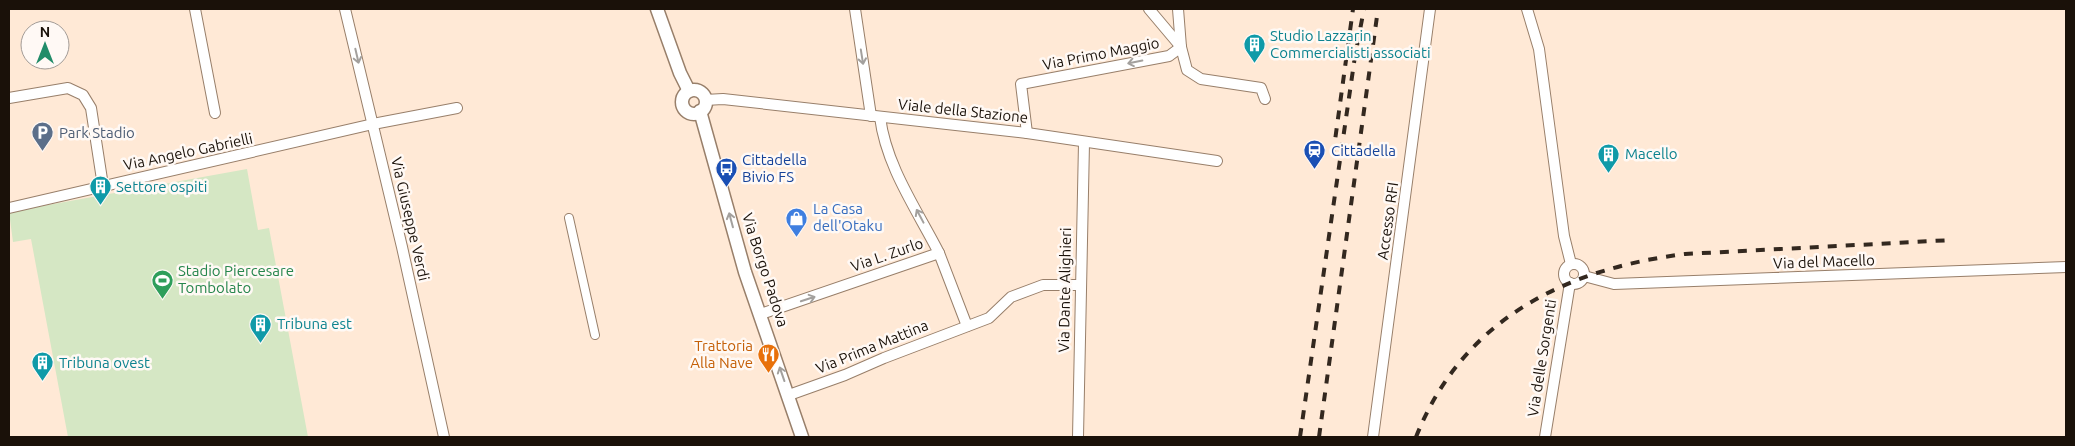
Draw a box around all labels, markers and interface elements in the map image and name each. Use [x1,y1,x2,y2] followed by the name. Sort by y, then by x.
[20,20,70,70] north arrow
[40,24,50,40] text: N
[1270,27,1431,61] place label: Studio Lazzarin Commercialisti associati
[1242,33,1266,64] building icon: Studio Lazzarin Commercialisti associati
[1041,34,1161,73] street label: Via Primo Maggio
[353,48,362,64] one-way arrow
[857,49,867,65] one-way arrow
[1128,58,1144,68] one-way arrow
[897,95,1029,126] street label: Viale della Stazione
[31,121,55,152] parking icon: Park Stadio
[59,124,135,141] place label: Park Stadio
[122,130,254,174] street label: Via Angelo Gabrielli
[1303,139,1327,170] station icon: Cittadella
[1331,142,1396,159] place label: Cittadella
[1597,142,1621,173] building icon: Macello
[1625,145,1678,162] place label: Macello
[742,151,807,185] place label: Cittadella Bivio FS
[388,155,433,282] street label: Via Giuseppe Verdi
[714,157,738,188] bus stop icon: Cittadella Bivio FS
[88,175,112,206] building icon: Settore ospiti
[116,178,207,195] place label: Settore ospiti
[1374,181,1401,261] street label: Accesso RFI
[813,200,883,234] place label: La Casa dell'Otaku
[785,206,809,237] shop icon: La Casa dell'Otaku
[915,209,925,224] one-way arrow
[739,211,792,329] street label: Via Borgo Padova
[726,212,735,228] one-way arrow
[1055,227,1074,353] street label: Via Dante Alighieri
[848,234,925,275] street label: Via L. Zurlo
[1773,251,1875,272] street label: Via del Macello
[178,262,294,296] place label: Stadio Piercesare Tombolato
[150,268,174,299] sports icon: Stadio Piercesare Tombolato
[799,293,815,303] one-way arrow
[1524,298,1559,418] street label: Via delle Sorgenti
[249,312,273,343] building icon: Tribuna est
[277,315,352,332] place label: Tribuna est
[813,316,930,377] street label: Via Prima Mattina
[690,337,753,371] place label: Trattoria Alla Nave
[757,343,781,374] restaurant icon: Trattoria Alla Nave
[31,351,55,382] building icon: Tribuna ovest
[59,354,150,371] place label: Tribuna ovest
[777,367,786,383] one-way arrow

